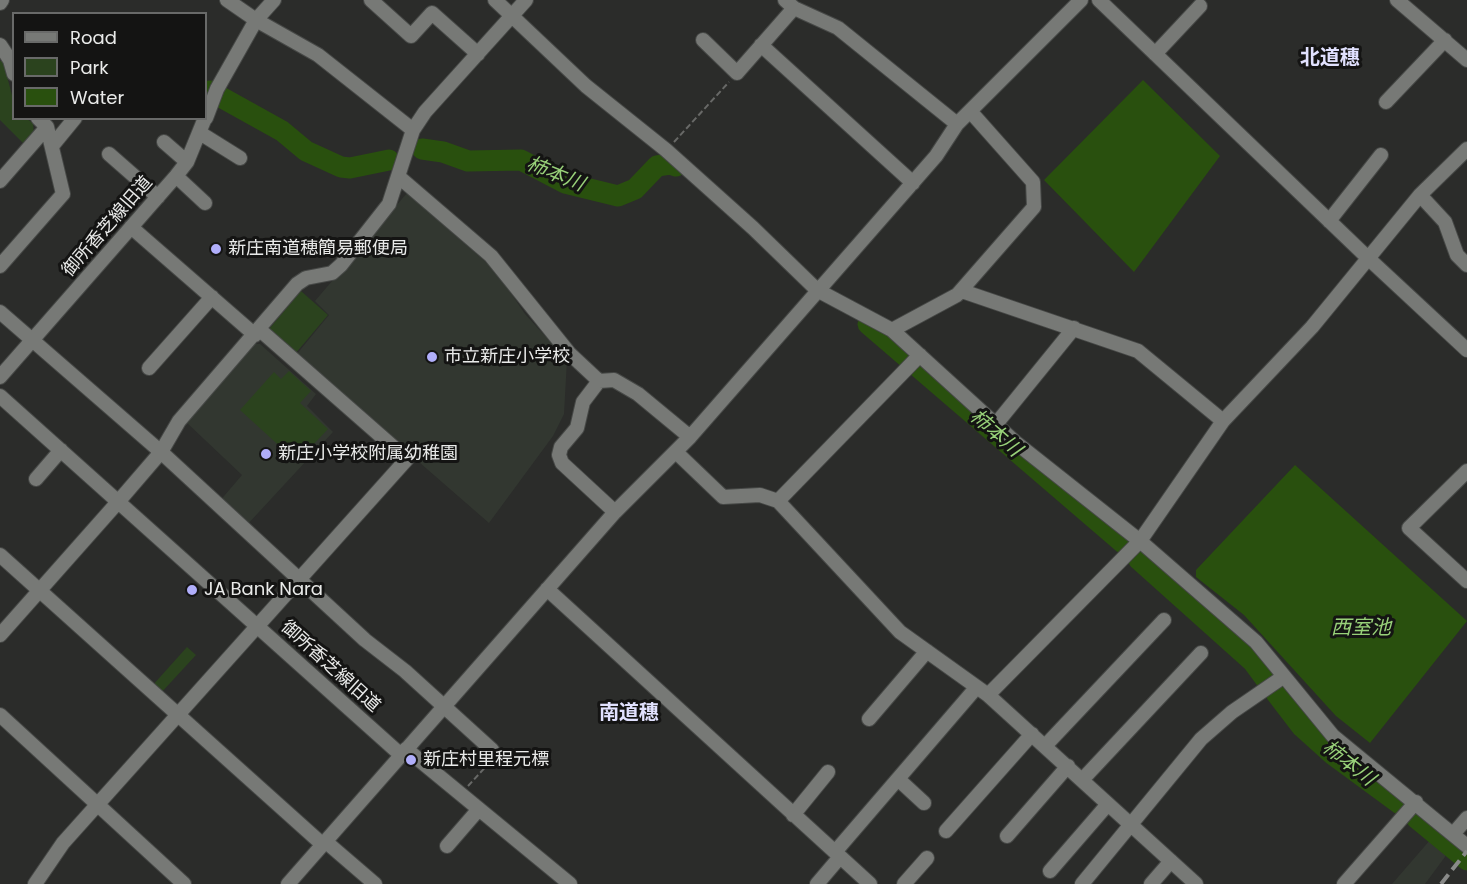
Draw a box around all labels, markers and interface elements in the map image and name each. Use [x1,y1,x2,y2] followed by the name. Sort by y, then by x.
[12,12,207,120] legend
[70,25,117,50] text: Road
[1300,47,1360,71] district label: 北道穗
[70,55,109,80] text: Park
[70,85,124,110] text: Water
[523,153,587,197] water label: 柿本川
[59,172,157,282] street label: 御所香芝線旧道
[228,238,408,260] place label: 新庄南道穂簡易郵便局
[209,242,223,256] marker: 新庄南道穂簡易郵便局
[444,346,570,368] place label: 市立新庄小学校
[425,350,439,364] marker: 市立新庄小学校
[964,405,1026,463] water label: 柿本川
[278,443,458,465] place label: 新庄小学校附属幼稚園
[259,447,273,461] marker: 新庄小学校附属幼稚園
[204,579,323,601] place label: JA Bank Nara
[185,583,199,597] marker: JA Bank Nara
[276,617,384,717] street label: 御所香芝線旧道
[1331,617,1391,641] water label: 西室池
[599,702,659,726] district label: 南道穗
[1317,736,1379,792] water label: 柿本川
[423,749,549,771] place label: 新庄村里程元標
[404,753,418,767] marker: 新庄村里程元標

